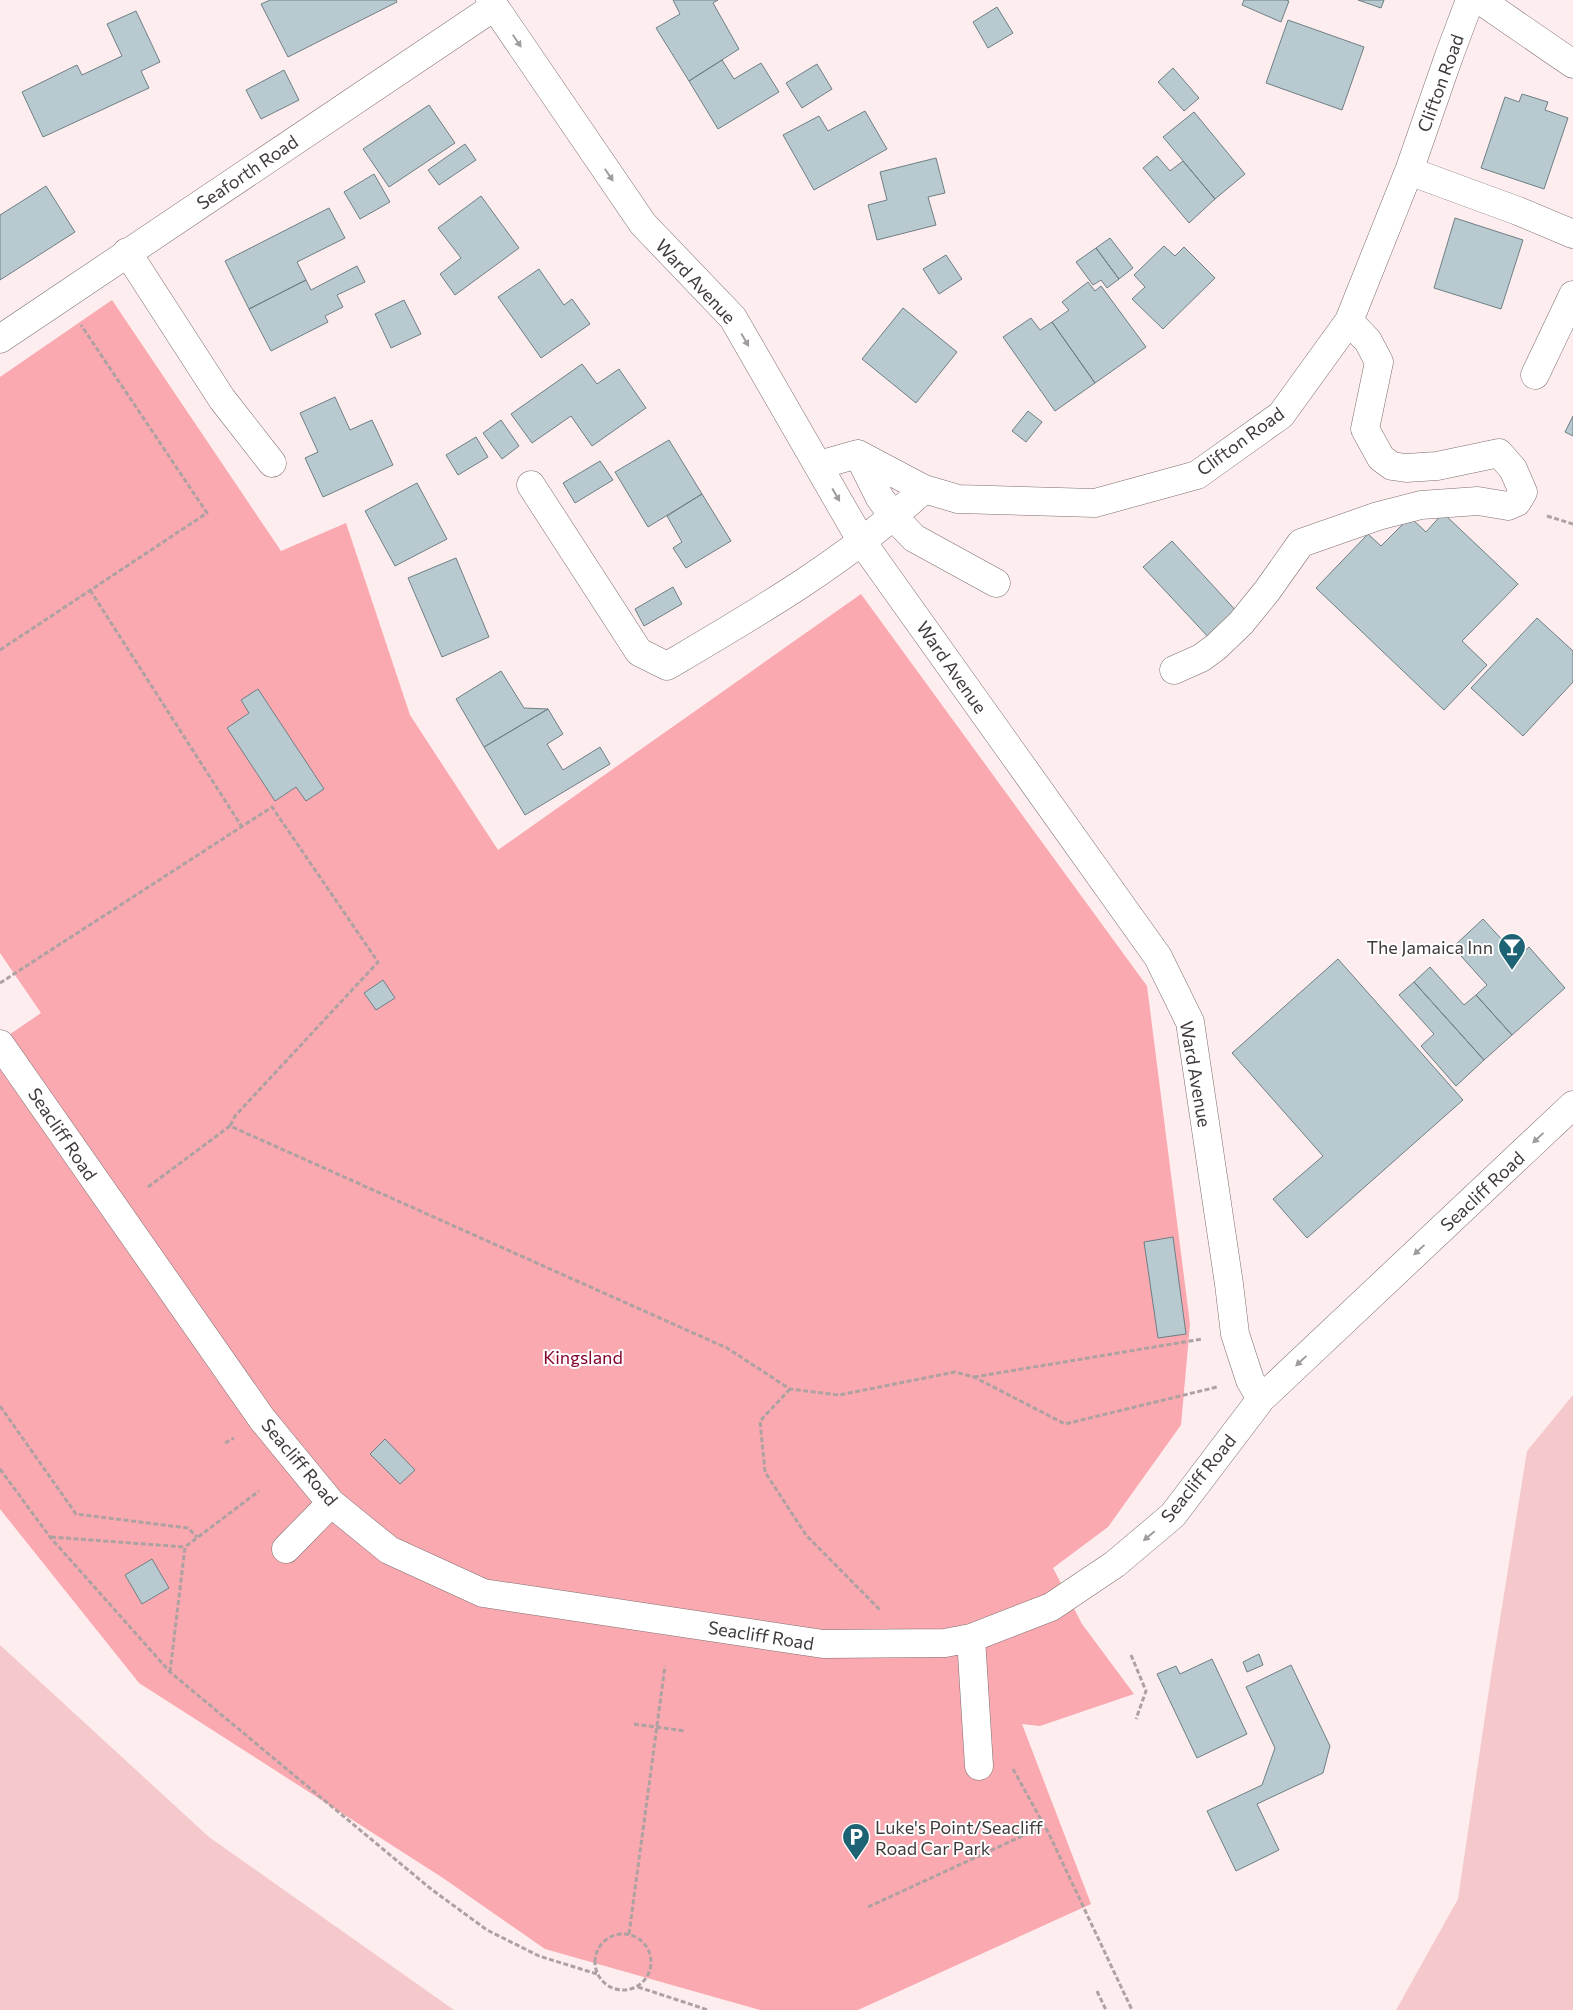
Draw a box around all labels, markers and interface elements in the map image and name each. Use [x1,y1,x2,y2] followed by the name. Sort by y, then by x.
[1412,31,1468,135] street label: Clifton Road
[512,34,522,47] one-way arrow
[192,130,302,214] street label: Seaforth Road
[604,168,614,181] one-way arrow
[651,234,741,328] street label: Ward Avenue
[741,332,749,347] one-way arrow
[1192,402,1288,480] street label: Clifton Road
[832,488,840,503] one-way arrow
[912,617,992,717] street label: Ward Avenue
[1497,932,1527,971] bar icon: The Jamaica Inn
[1366,936,1493,958] place label: The Jamaica Inn
[1176,1019,1216,1129] street label: Ward Avenue
[24,1084,102,1184] street label: Seacliff Road
[1532,1132,1544,1144] one-way arrow
[1435,1147,1529,1235] street label: Seacliff Road
[1414,1244,1426,1256] one-way arrow
[543,1346,623,1368] park label: Kingsland
[1295,1355,1307,1367] one-way arrow
[257,1414,343,1510] street label: Seacliff Road
[1156,1430,1240,1526] street label: Seacliff Road
[1142,1530,1155,1541] one-way arrow
[706,1616,816,1654] street label: Seacliff Road
[875,1816,1043,1859] place label: Luke's Point/Seacliff Road Car Park
[841,1822,871,1861] parking icon: Luke's Point/Seacliff Road Car Park

